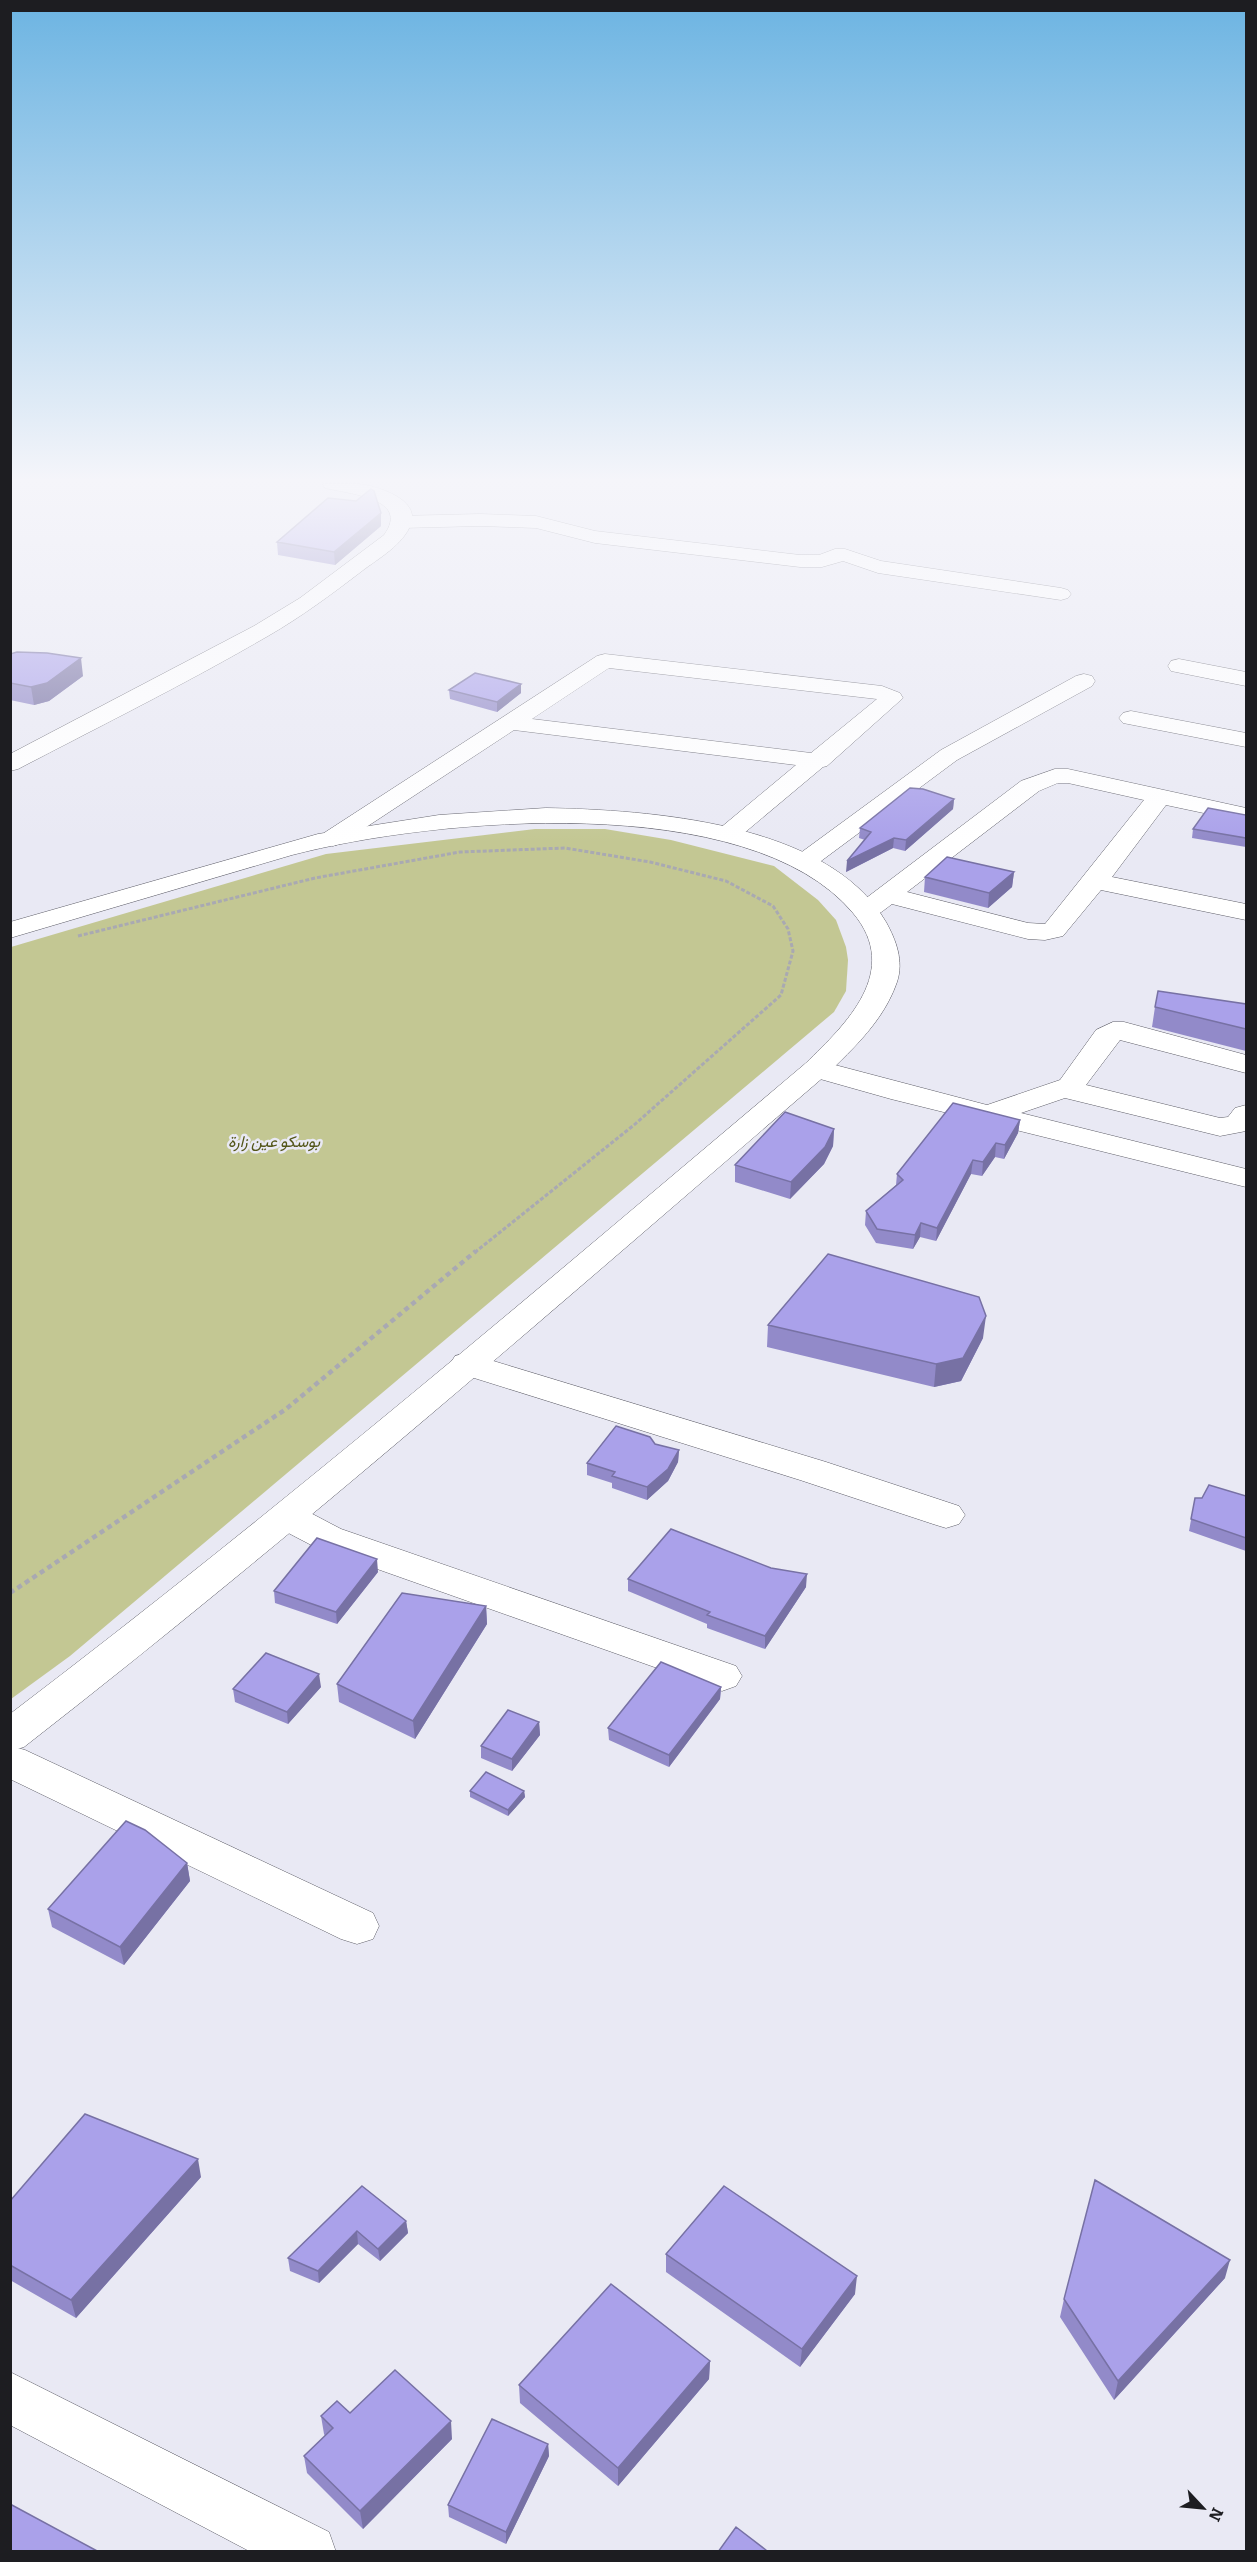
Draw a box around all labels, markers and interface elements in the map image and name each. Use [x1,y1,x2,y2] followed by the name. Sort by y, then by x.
[228,1132,321,1152] park label: بوسكو عين زارة
[1173,2478,1233,2538] north arrow
[1205,2505,1227,2524] text: N

